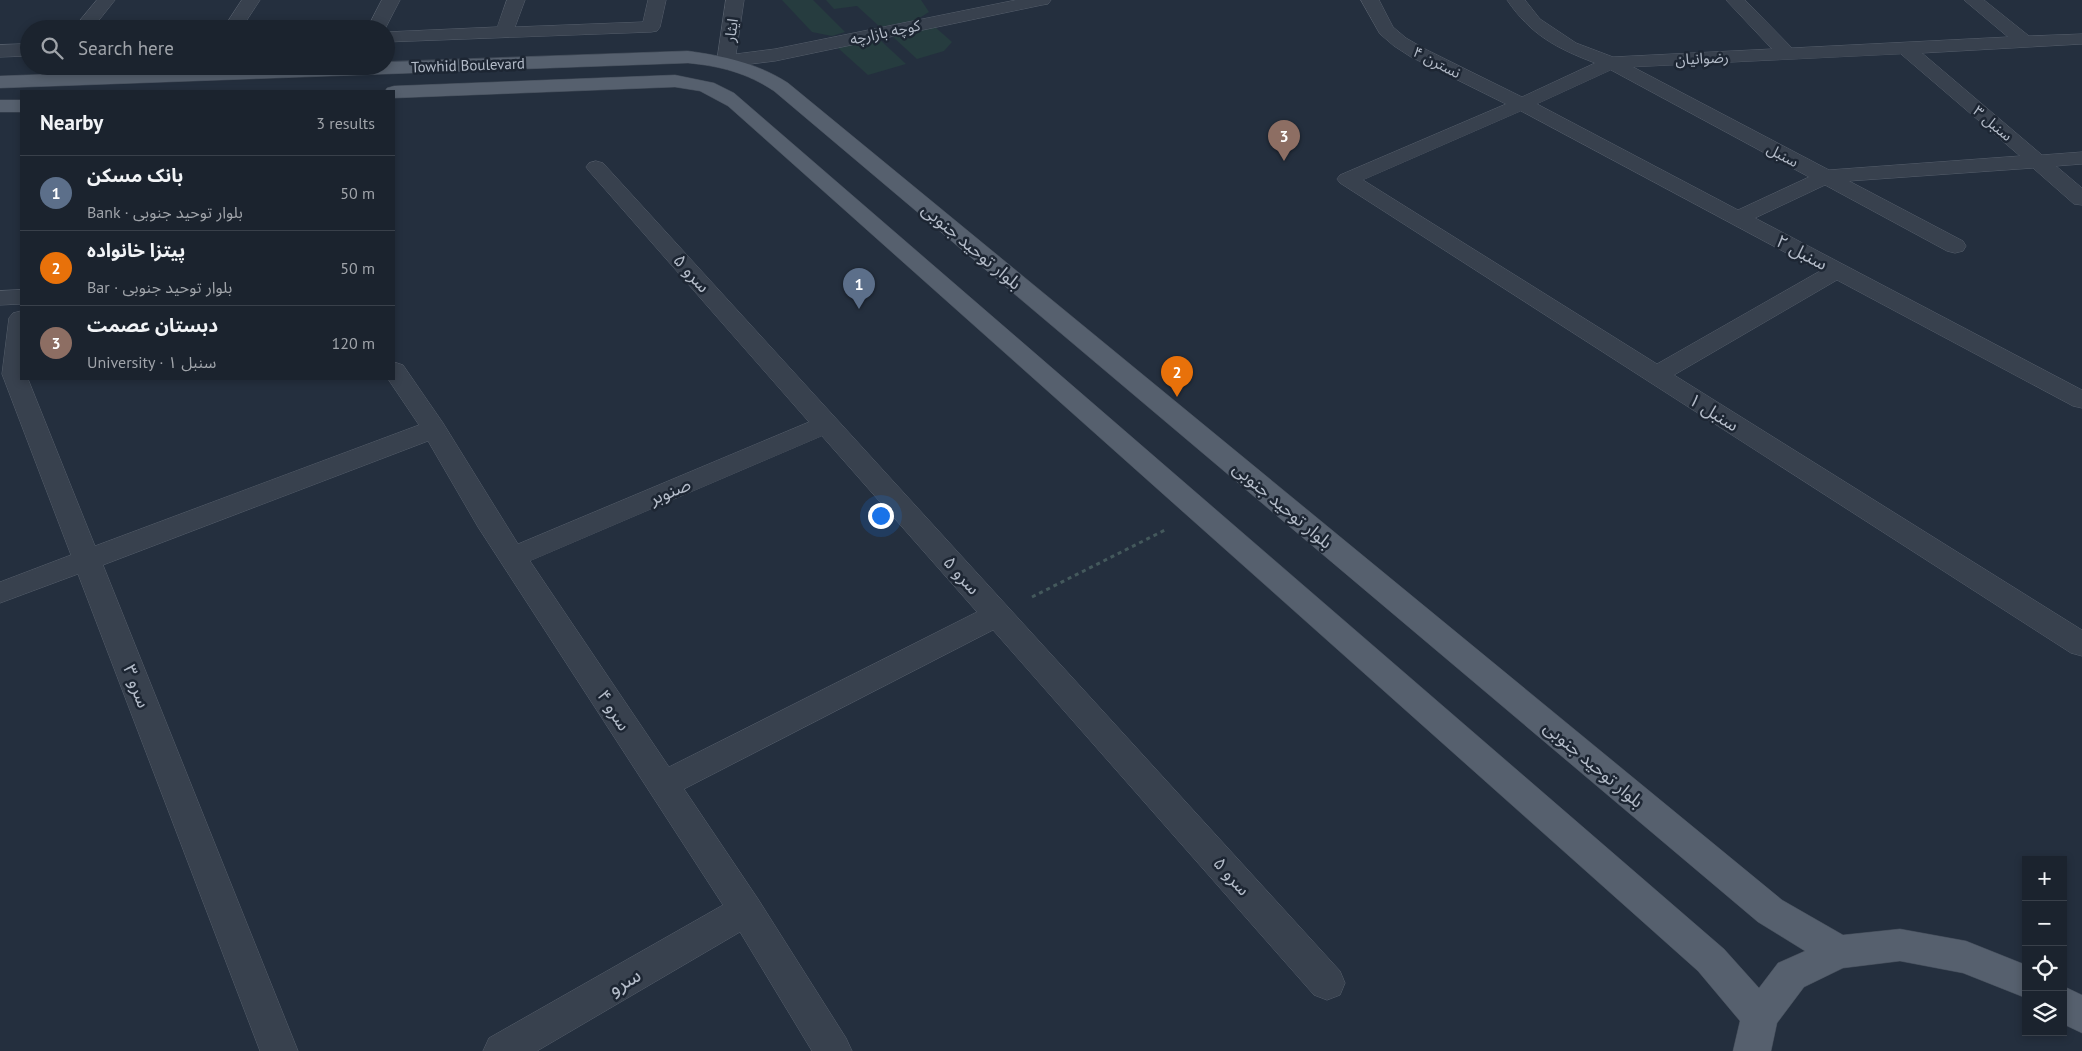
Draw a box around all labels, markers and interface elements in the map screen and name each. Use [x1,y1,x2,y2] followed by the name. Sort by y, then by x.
[848,15,923,50] street label: کوچه بازارچه
[720,17,742,44] street label: ایثار
[20,20,395,75] search box
[38,34,66,62] icon: search
[78,36,174,60] text: Search here
[1410,42,1464,82] street label: نسترن ۴
[1675,47,1729,69] street label: رضوانیان
[411,54,525,76] street label: Towhid Boulevard
[1969,101,2017,145] street label: سنبل ۳
[40,109,103,136] text: Nearby
[316,113,375,133] text: 3 results
[1268,120,1300,161] pin: 3
[1764,139,1802,171] street label: سنبل
[87,163,183,187] text: بانک مسکن
[51,183,61,203] text: 1
[340,183,375,203] text: 50 m
[917,198,1027,294] street label: بلوار توحید جنوبی
[87,202,243,222] text: Bank · بلوار توحید جنوبی
[1772,229,1832,275] street label: سنبل ۲
[87,238,185,262] text: پیتزا خانواده
[669,249,715,297] street label: سرو ۵
[51,258,61,278] text: 2
[340,258,375,278] text: 50 m
[843,268,875,309] pin: 1
[87,277,232,297] text: Bar · بلوار توحید جنوبی
[87,313,218,337] text: دبستان عصمت
[51,333,61,353] text: 3
[332,333,375,353] text: 120 m
[87,352,216,372] text: University · سنبل ۱
[1161,356,1193,397] pin: 2
[1685,388,1743,436] street label: سنبل ۱
[1228,457,1338,553] street label: بلوار توحید جنوبی
[645,472,694,510] street label: صنوبر
[868,503,894,529] your location
[939,551,985,599] street label: سرو ۵
[118,661,156,711] street label: سرو ۳
[592,685,636,735] street label: سرو ۴
[1539,716,1649,812] street label: بلوار توحید جنوبی
[1209,852,1255,900] street label: سرو ۵
[2022,856,2067,1036] map controls
[2022,856,2067,901] button: +
[2022,901,2067,946] button: −
[2022,946,2067,991] button: locate
[602,961,646,1001] street label: سرو
[2022,991,2067,1036] button: layers

